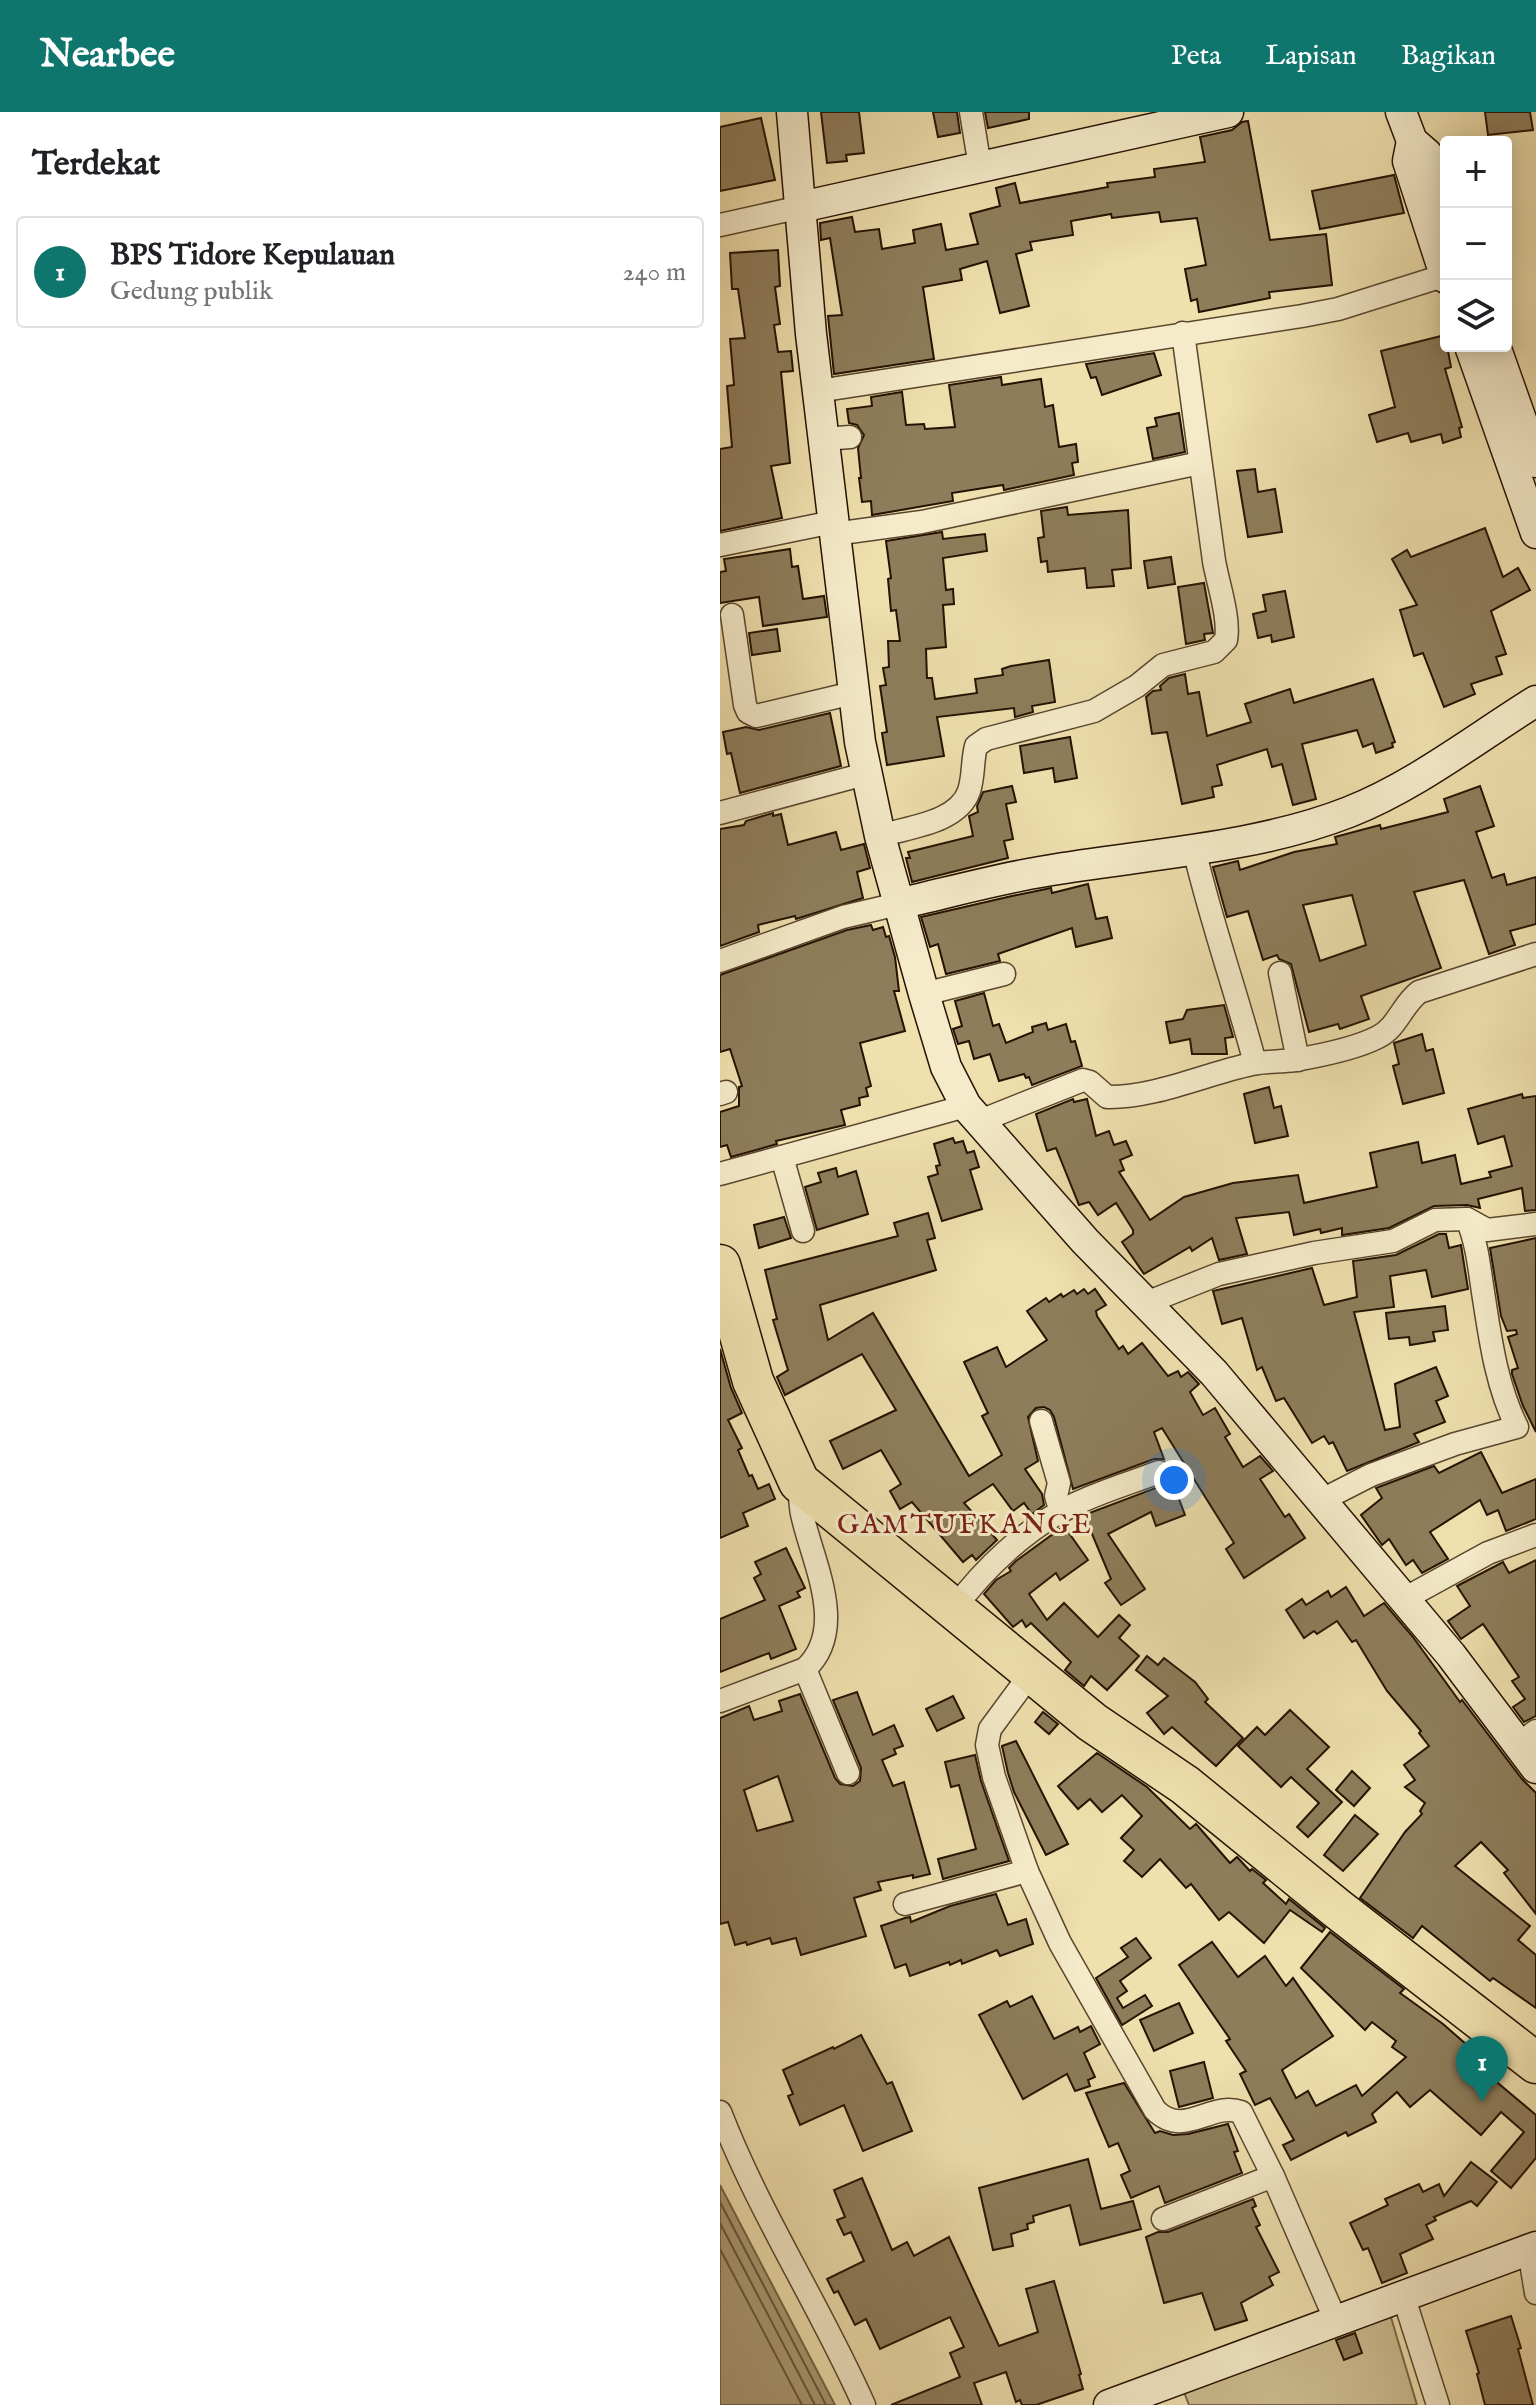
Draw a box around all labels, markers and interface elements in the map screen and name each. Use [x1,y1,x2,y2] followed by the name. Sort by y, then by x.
[40,32,175,80] text: Nearbee
[1171,39,1221,74] text: Peta
[1265,39,1357,74] text: Lapisan
[1401,39,1496,74] text: Bagikan
[1440,136,1512,352] map controls
[1440,136,1512,208] button: +
[32,143,160,186] text: Terdekat
[1440,208,1512,280] button: −
[110,237,395,275] text: BPS Tidore Kepulauan
[55,256,65,289] text: 1
[623,256,686,289] text: 240 m
[110,275,273,308] text: Gedung publik
[1440,280,1512,352] button: layers
[1154,1460,1194,1500] your location
[837,1508,1093,1543] district label: GAMTUFKANGE
[1456,2036,1508,2102] pin: 1

